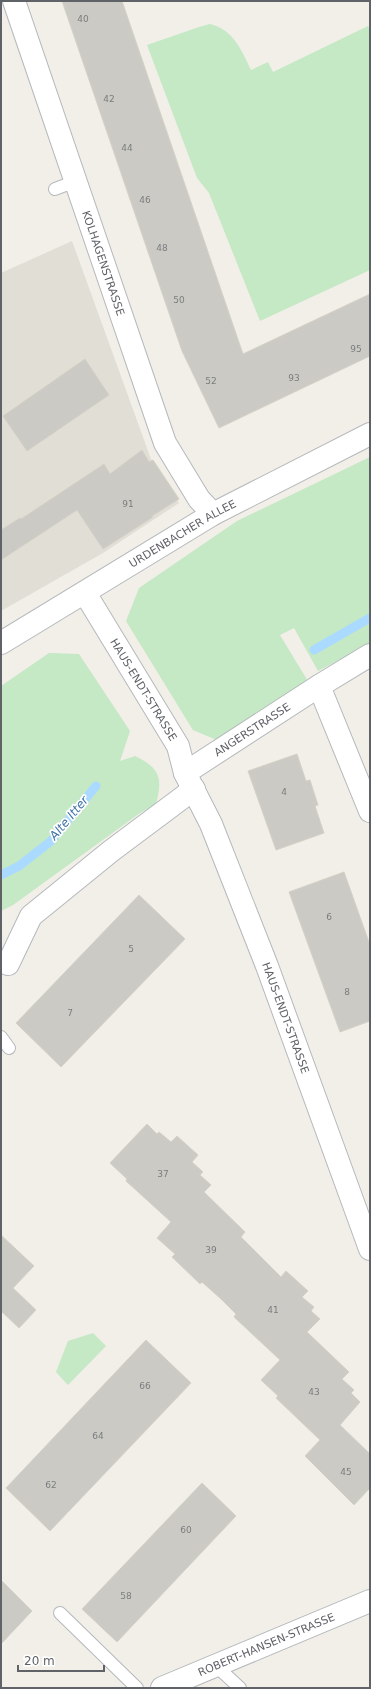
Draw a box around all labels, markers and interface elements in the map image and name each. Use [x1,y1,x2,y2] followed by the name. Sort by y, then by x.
[77,14,89,24] house number: 40
[103,94,115,104] house number: 42
[121,143,133,153] house number: 44
[139,195,151,205] house number: 46
[80,209,128,317] street label: KOLHAGENSTRASSE
[156,243,168,253] house number: 48
[173,295,185,305] house number: 50
[350,344,362,354] house number: 95
[288,373,300,383] house number: 93
[205,376,217,386] house number: 52
[127,497,238,570] street label: URDENBACHER ALLEE
[122,499,134,509] house number: 91
[108,636,180,743] street label: HAUS-ENDT-STRASSE
[212,700,293,759] street label: ANGERSTRASSE
[281,787,287,797] house number: 4
[46,792,92,843] water label: Alte Itter
[326,912,332,922] house number: 6
[128,944,134,954] house number: 5
[260,960,312,1075] street label: HAUS-ENDT-STRASSE
[344,987,350,997] house number: 8
[67,1008,73,1018] house number: 7
[157,1169,169,1179] house number: 37
[205,1245,217,1255] house number: 39
[267,1305,279,1315] house number: 41
[139,1381,151,1391] house number: 66
[308,1387,320,1397] house number: 43
[92,1431,104,1441] house number: 64
[340,1467,352,1477] house number: 45
[45,1480,57,1490] house number: 62
[180,1525,192,1535] house number: 60
[120,1591,132,1601] house number: 58
[196,1610,337,1679] street label: ROBERT-HANSEN-STRASSE
[18,1647,104,1673] scale bar
[24,1654,55,1668] text: 20 m

